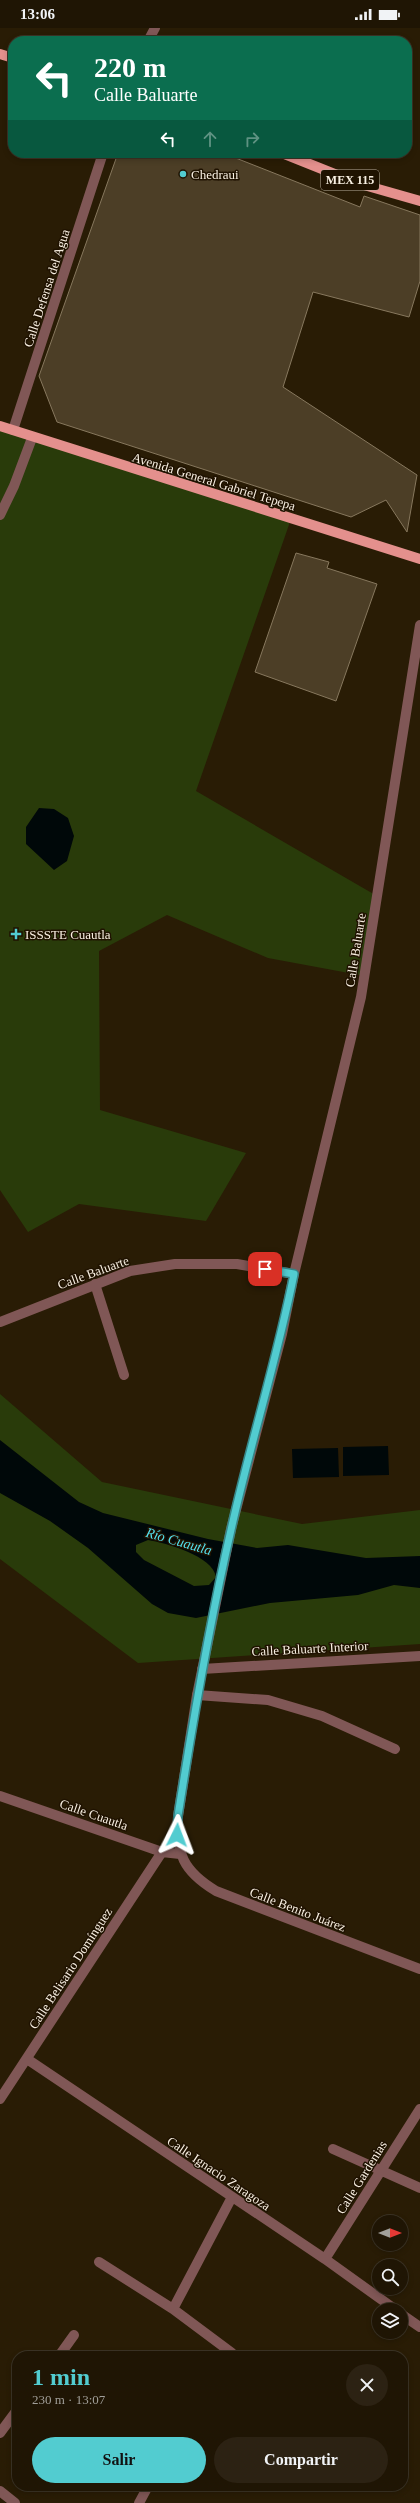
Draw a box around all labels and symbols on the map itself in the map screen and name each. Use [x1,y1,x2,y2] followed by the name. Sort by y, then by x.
[191,167,239,182] place label: Chedraui
[178,169,188,179] marker: Chedraui
[321,170,379,190] road number: MEX 115
[20,227,73,349] street label: Calle Defensa del Agua
[130,449,298,514] street label: Avenida General Gabriel Tepepa
[342,912,369,988] street label: Calle Baluarte
[25,927,111,942] place label: ISSSTE Cuautla
[10,928,22,940] marker: ISSSTE Cuautla
[248,1252,282,1286] pin
[55,1253,131,1292] street label: Calle Baluarte
[143,1525,214,1558] water label: Río Cuautla
[251,1638,369,1659] street label: Calle Baluarte Interior
[58,1796,130,1833] street label: Calle Cuautla
[156,1814,198,1856] position arrow
[248,1884,348,1935] street label: Calle Benito Juárez
[26,1905,115,2032] street label: Calle Belisario Domínguez
[164,2133,273,2214] street label: Calle Ignacio Zaragoza
[333,2138,390,2217] street label: Calle Gardenias
[372,2215,408,2251] north arrow

